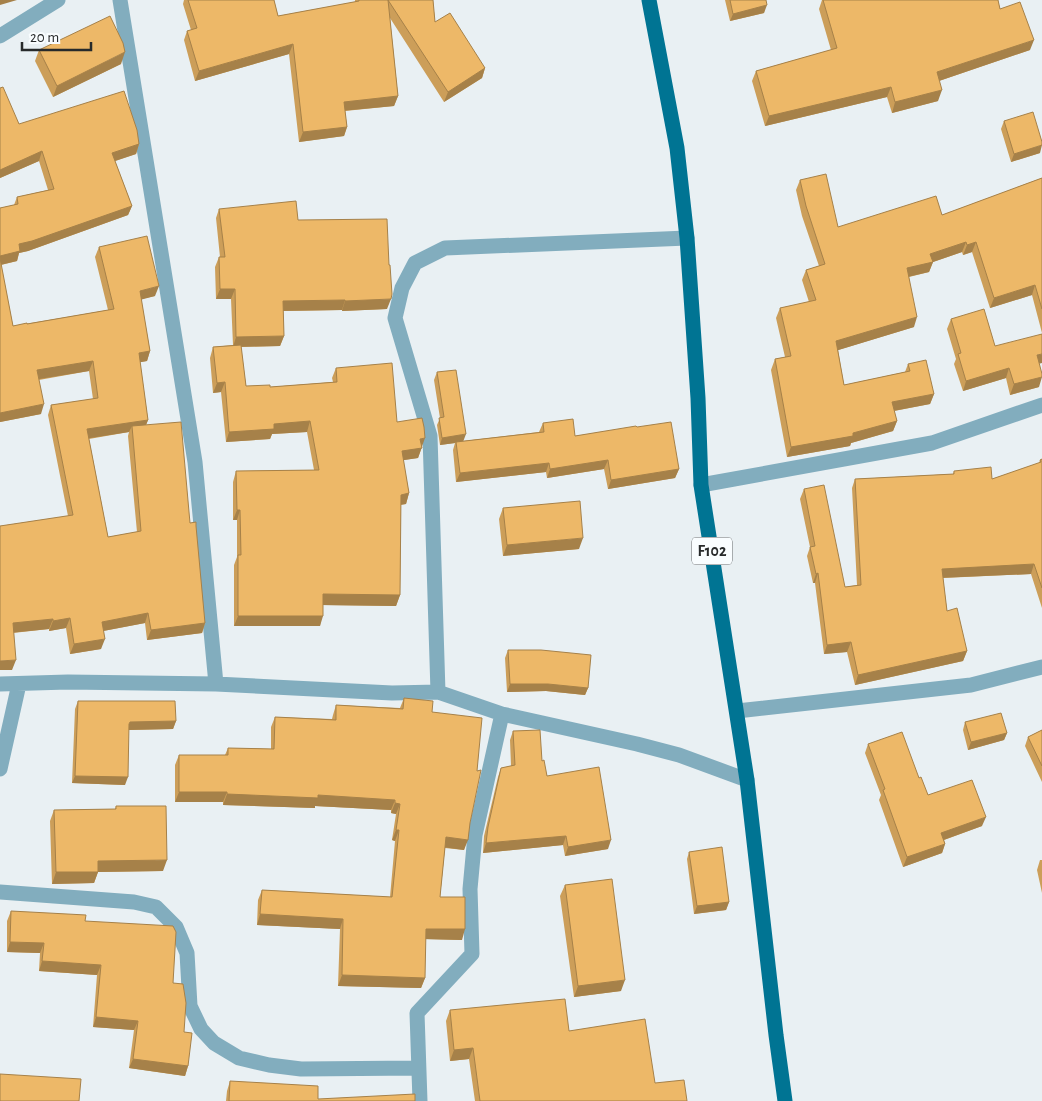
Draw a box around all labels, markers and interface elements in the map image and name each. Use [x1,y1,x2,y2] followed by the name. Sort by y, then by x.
[22,20,91,52] scale bar
[30,30,59,45] text: 20 m
[692,538,732,564] road number: F102

